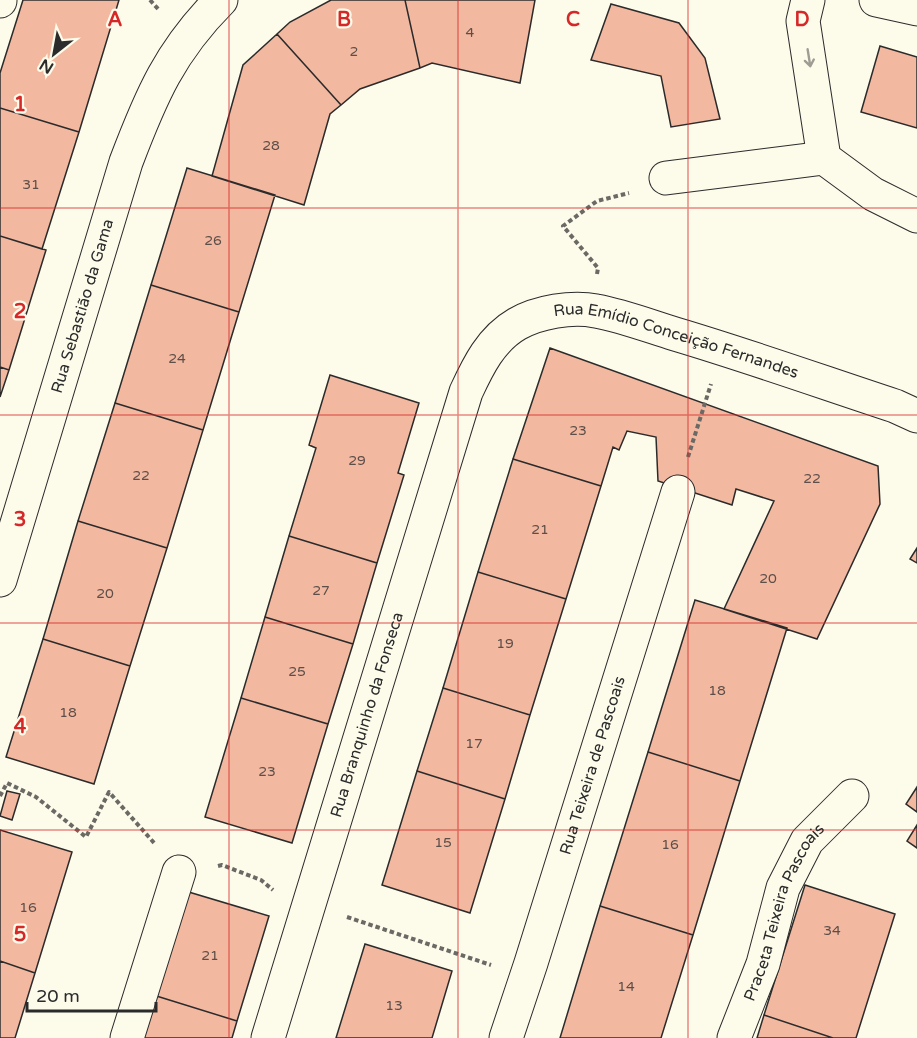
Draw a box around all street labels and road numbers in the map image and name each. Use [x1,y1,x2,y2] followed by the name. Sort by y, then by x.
[47,217,118,396] street label: Rua Sebastião da Gama
[552,299,801,383] street label: Rua Emídio Conceição Fernandes
[326,610,408,820] street label: Rua Branquinho da Fonseca
[555,674,630,857] street label: Rua Teixeira de Pascoais
[739,819,829,1004] street label: Praceta Teixeira Pascoais

